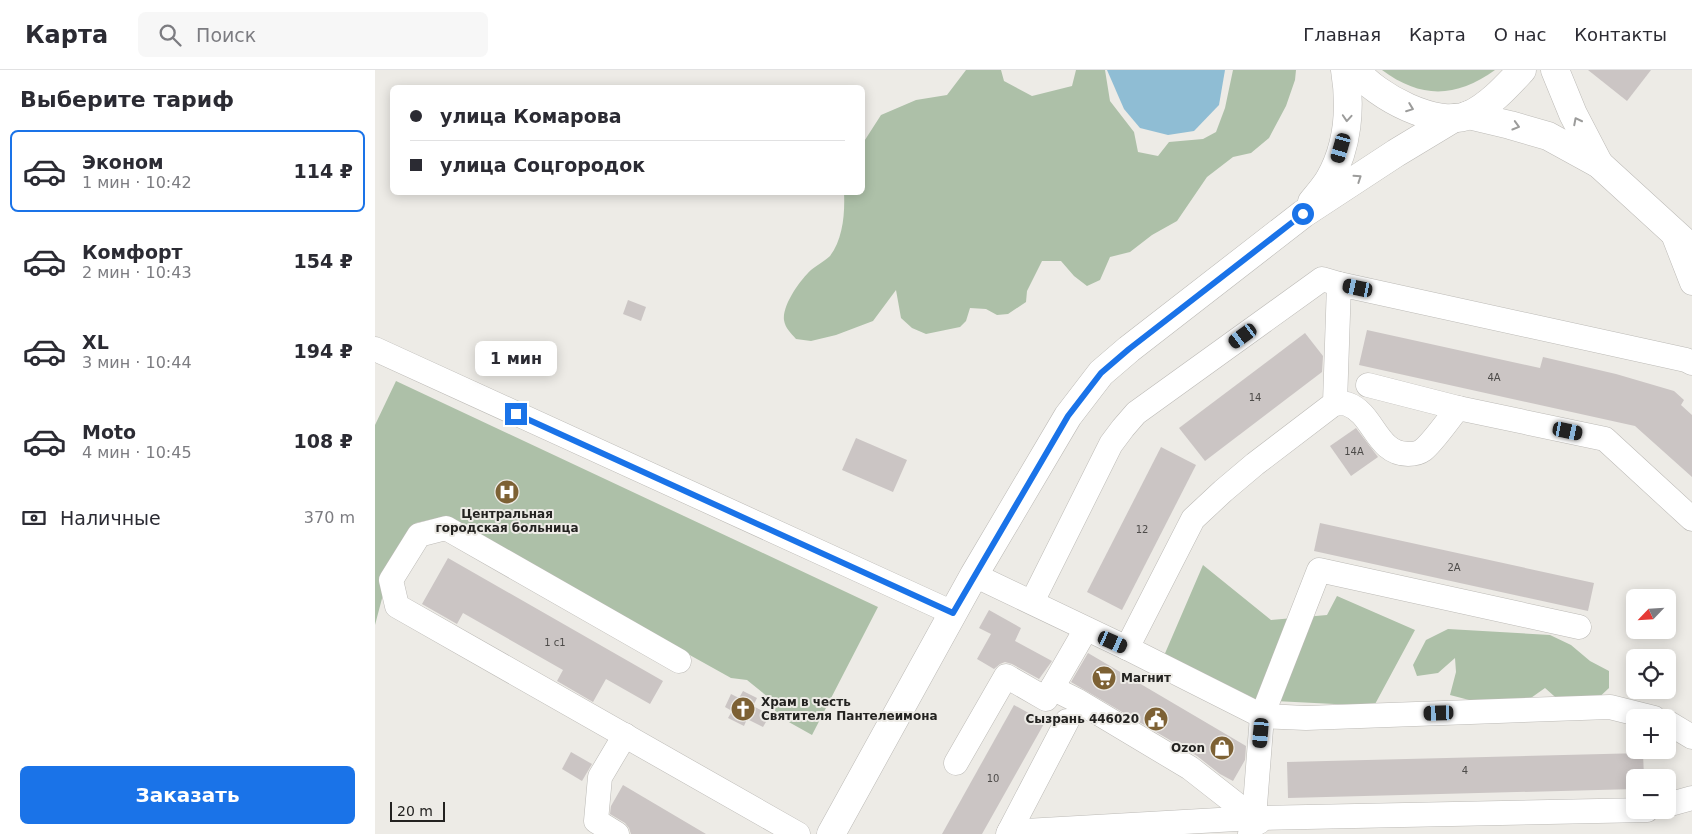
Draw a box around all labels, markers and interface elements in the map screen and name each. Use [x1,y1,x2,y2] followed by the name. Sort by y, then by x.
[138,12,488,57] search box
[25,21,108,49] text: Карта
[156,21,184,49] icon: search
[196,24,256,46] text: Поиск
[1303,24,1381,45] text: Главная
[1409,24,1466,45] text: Карта
[1494,24,1546,45] text: О нас
[1574,24,1667,45] text: Контакты
[20,87,234,112] text: Выберите тариф
[1405,102,1413,112] one-way arrow
[440,105,622,127] text: улица Комарова
[1341,115,1352,123] one-way arrow
[1573,117,1583,126] one-way arrow
[1511,121,1519,131] one-way arrow
[1329,132,1352,164] car
[22,149,67,194] icon: car
[82,151,164,173] text: Эконом
[440,154,645,176] text: улица Соцгородок
[294,160,353,182] text: 114 ₽
[82,173,192,192] text: 1 мин · 10:42
[1353,175,1362,184] one-way arrow
[1292,203,1314,225] route start
[22,239,67,284] icon: car
[82,241,183,263] text: Комфорт
[294,250,353,272] text: 154 ₽
[82,263,192,282] text: 2 мин · 10:43
[1341,278,1374,298] car
[1226,321,1259,351] car
[22,329,67,374] icon: car
[82,331,109,353] text: XL
[294,340,353,362] text: 194 ₽
[475,342,557,376] callout: 1 мин
[490,349,542,368] text: 1 мин
[82,353,192,372] text: 3 мин · 10:44
[1487,372,1501,383] house number: 4А
[1249,392,1261,403] house number: 14
[505,403,527,425] route end
[22,419,67,464] icon: car
[82,421,136,443] text: Moto
[1551,421,1584,441] car
[294,430,353,452] text: 108 ₽
[82,443,192,462] text: 4 мин · 10:45
[1344,446,1364,457] house number: 14А
[494,479,520,505] hospital icon: Центральная городская больница
[20,504,48,532] icon: cash
[60,507,161,529] text: Наличные
[436,507,578,535] place label: Центральная городская больница
[304,508,355,527] text: 370 m
[1136,524,1148,535] house number: 12
[1447,562,1461,573] house number: 2А
[1626,589,1676,639] north arrow
[1626,589,1676,819] map controls
[1096,629,1129,655] car
[544,637,566,648] house number: 1 с1
[1626,649,1676,699] button: locate
[1091,665,1117,691] supermarket icon: Магнит
[1121,671,1171,685] place label: Магнит
[761,695,938,723] place label: Храм в честь Святителя Пантелеимона
[730,696,756,722] church icon: Храм в честь Святителя Пантелеимона
[1423,705,1454,721] car
[1143,706,1169,732] public building icon: Сызрань 446020
[1626,709,1676,759] button: +
[1026,712,1139,726] place label: Сызрань 446020
[1252,717,1269,749] car
[1209,735,1235,761] shop icon: Ozon
[1171,741,1205,755] place label: Ozon
[1462,765,1468,776] house number: 4
[20,766,355,824] button: Заказать
[1626,769,1676,819] button: −
[987,773,999,784] house number: 10
[390,799,445,822] scale bar
[397,803,433,819] text: 20 m

